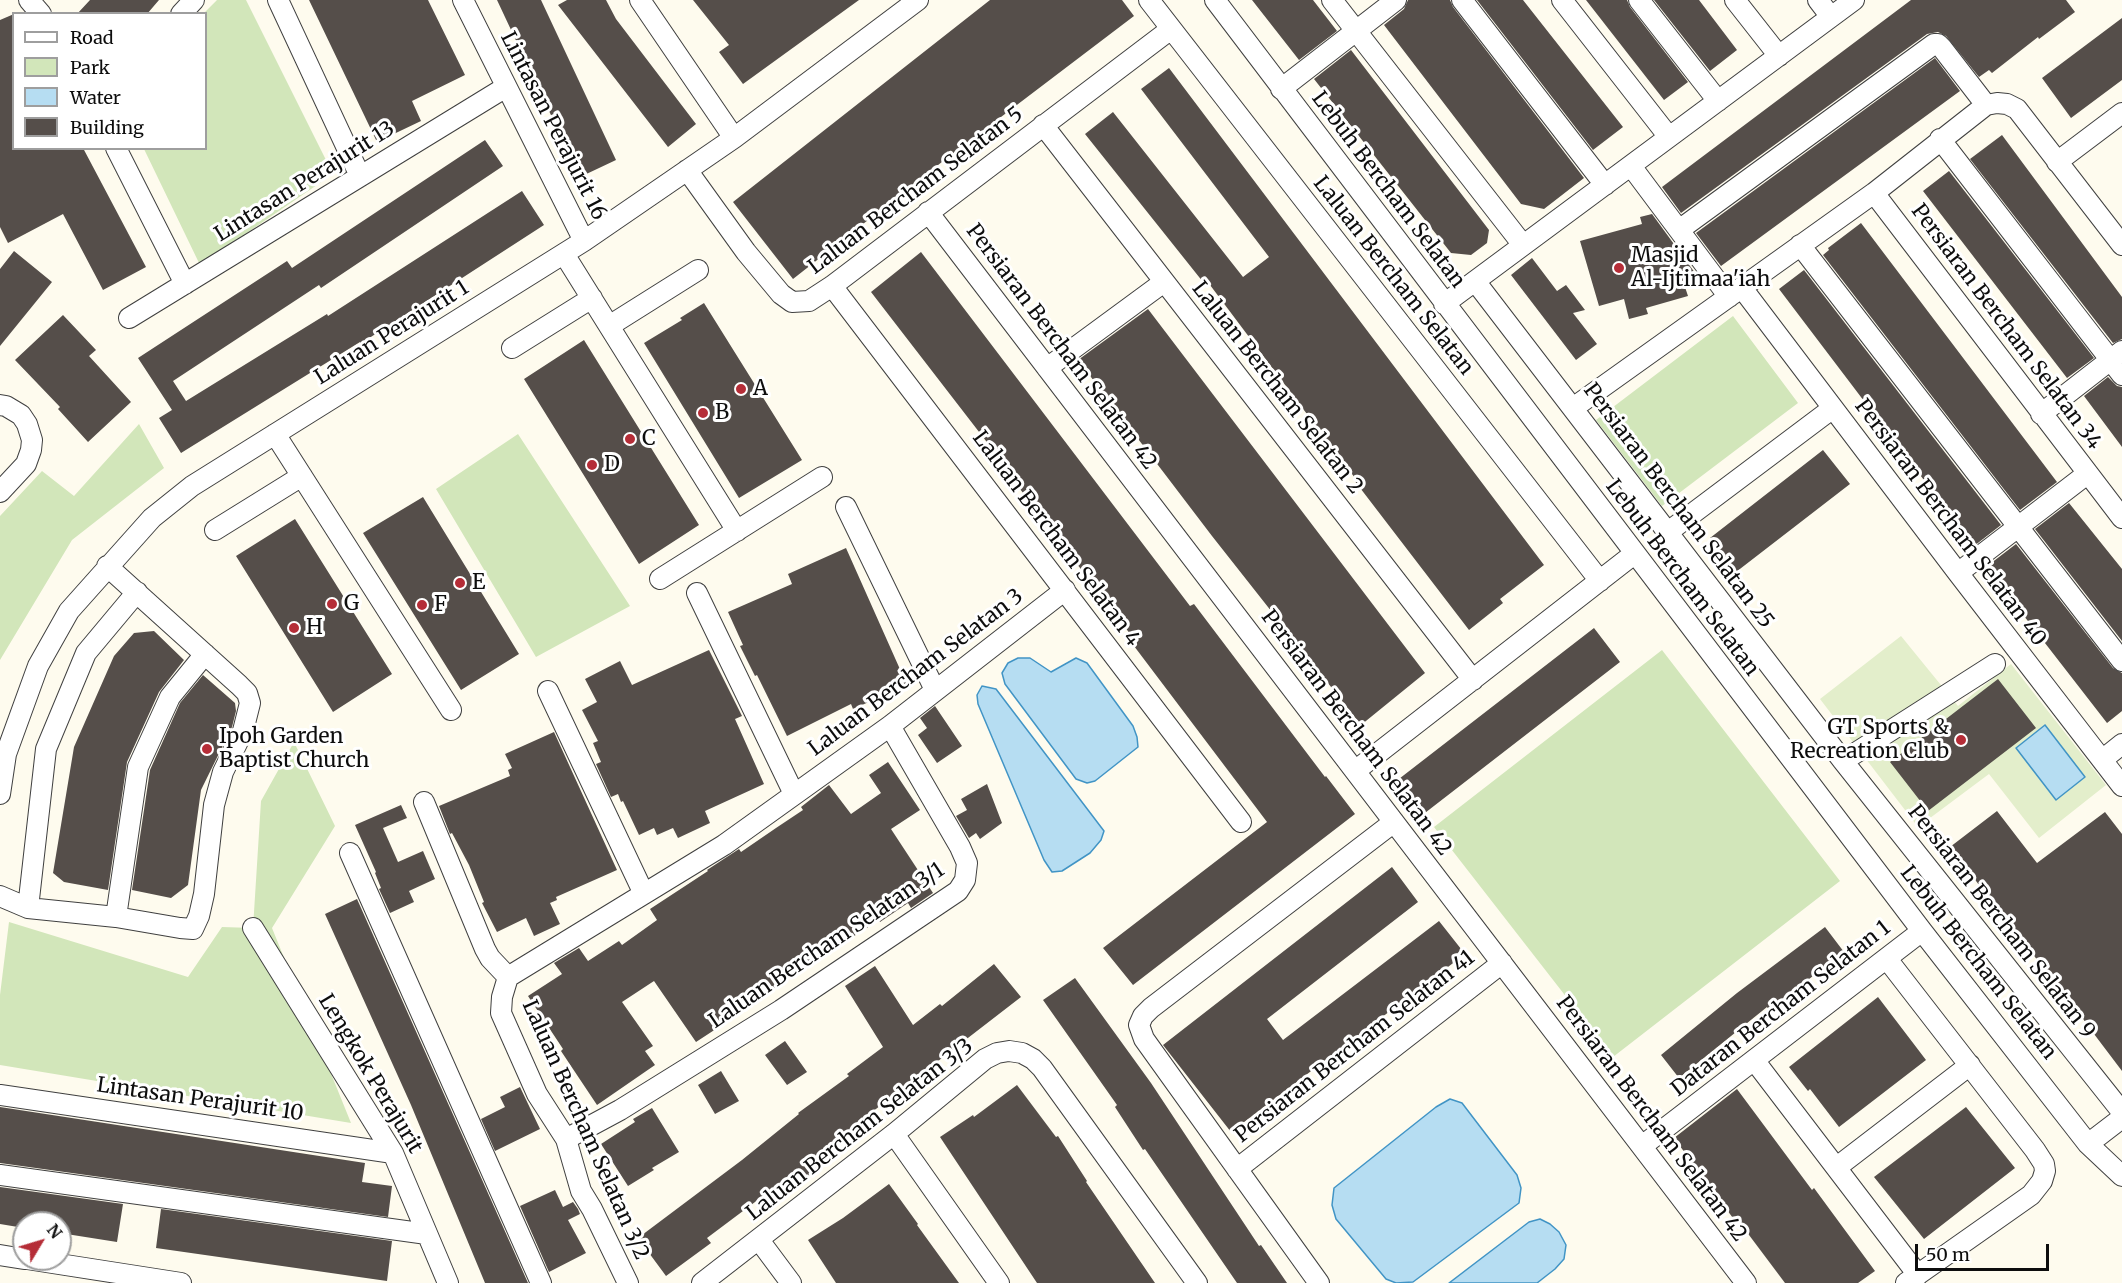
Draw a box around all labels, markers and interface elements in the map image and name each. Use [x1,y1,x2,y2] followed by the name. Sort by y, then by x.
[12,12,207,150] legend
[70,26,114,49] text: Road
[495,28,611,224] street label: Lintasan Perajurit 16
[70,56,110,79] text: Park
[70,86,121,109] text: Water
[1306,87,1470,293] street label: Lebuh Bercham Selatan
[804,102,1028,280] street label: Laluan Bercham Selatan 5
[70,116,144,139] text: Building
[210,116,400,248] street label: Lintasan Perajurit 13
[1308,172,1478,380] street label: Laluan Bercham Selatan
[1905,199,2107,455] street label: Persiaran Bercham Selatan 34
[960,219,1162,475] street label: Persiaran Bercham Selatan 42
[1631,243,1770,293] place label: Masjid Al-Ijtimaa'iah
[1612,261,1626,275] marker: Masjid Al-Ijtimaa'iah
[310,275,474,391] street label: Laluan Perajurit 1
[1186,277,1368,499] street label: Laluan Bercham Selatan 2
[753,376,768,402] place label: A
[1578,379,1778,633] street label: Persiaran Bercham Selatan 25
[734,382,748,396] marker: A
[1849,395,2051,651] street label: Persiaran Bercham Selatan 40
[715,400,729,426] place label: B
[696,406,710,420] marker: B
[642,426,656,452] place label: C
[967,426,1145,652] street label: Laluan Bercham Selatan 4
[623,432,637,446] marker: C
[604,452,620,478] place label: D
[585,458,599,472] marker: D
[1600,475,1764,681] street label: Lebuh Bercham Selatan
[472,570,485,596] place label: E
[453,576,467,590] marker: E
[804,584,1028,762] street label: Laluan Bercham Selatan 3
[344,591,359,617] place label: G
[434,592,447,618] place label: F
[325,597,339,611] marker: G
[415,598,429,612] marker: F
[1255,605,1457,861] street label: Persiaran Bercham Selatan 42
[306,615,323,641] place label: H
[287,621,301,635] marker: H
[1790,715,1949,765] place label: GT Sports & Recreation Club
[219,724,369,774] place label: Ipoh Garden Baptist Church
[1954,733,1968,747] marker: GT Sports & Recreation Club
[200,742,214,756] marker: Ipoh Garden Baptist Church
[1902,800,2100,1044] street label: Persiaran Bercham Selatan 9
[705,858,949,1034] street label: Laluan Bercham Selatan 3/1
[1894,861,2062,1065] street label: Lebuh Bercham Selatan
[1667,916,1895,1102] street label: Dataran Bercham Selatan 1
[1230,946,1480,1148] street label: Persiaran Bercham Selatan 41
[313,990,427,1158] street label: Lengkok Perajurit
[1550,991,1752,1247] street label: Persiaran Bercham Selatan 42
[516,996,654,1264] street label: Laluan Bercham Selatan 3/2
[742,1034,978,1226] street label: Laluan Bercham Selatan 3/3
[95,1073,305,1127] street label: Lintasan Perajurit 10
[12,1211,72,1271] north arrow
[43,1220,66,1242] text: N
[1918,1232,2052,1270] scale bar
[1926,1243,1970,1266] text: 50 m

